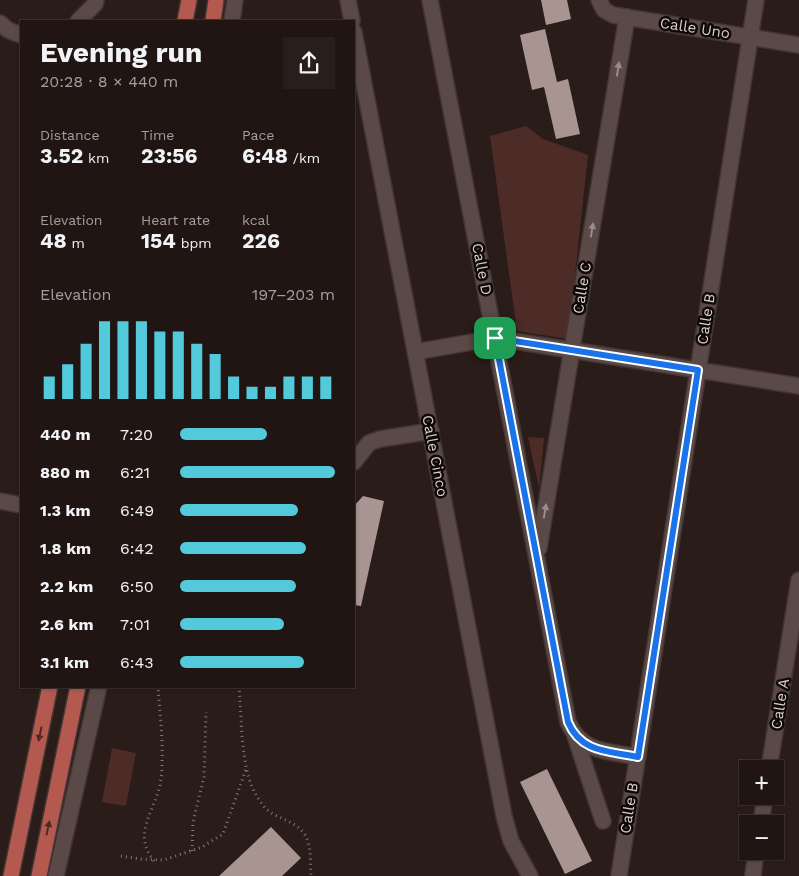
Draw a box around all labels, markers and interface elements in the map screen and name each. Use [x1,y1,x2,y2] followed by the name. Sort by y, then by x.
[659,14,731,42] street label: Calle Uno
[40,36,202,69] text: Evening run
[283,37,335,89] button: share
[615,61,623,77] one-way arrow
[40,72,178,91] text: 20:28 · 8 × 440 m
[40,127,100,143] text: Distance
[141,127,174,143] text: Time
[242,127,274,143] text: Pace
[40,143,83,168] text: 3.52
[141,143,198,168] text: 23:56
[242,143,288,168] text: 6:48
[83,150,109,166] text: km
[288,150,320,166] text: /km
[40,212,103,228] text: Elevation
[141,212,210,228] text: Heart rate
[242,212,270,228] text: kcal
[588,221,596,237] one-way arrow
[40,228,67,253] text: 48
[141,228,176,253] text: 154
[242,228,280,253] text: 226
[67,235,85,251] text: m
[176,235,212,251] text: bpm
[468,241,496,297] street label: Calle D
[569,261,595,315] street label: Calle C
[40,285,111,304] text: Elevation
[252,285,335,304] text: 197–203 m
[693,292,719,346] street label: Calle B
[474,317,516,359] pin
[481,324,509,352] icon: arrive
[418,414,452,498] street label: Calle Cinco
[40,425,91,444] text: 440 m
[120,425,153,444] text: 7:20
[40,463,90,482] text: 880 m
[120,463,150,482] text: 6:21
[40,501,91,520] text: 1.3 km
[120,501,154,520] text: 6:49
[542,502,550,518] one-way arrow
[40,539,91,558] text: 1.8 km
[120,539,154,558] text: 6:42
[40,577,93,596] text: 2.2 km
[120,577,154,596] text: 6:50
[40,615,94,634] text: 2.6 km
[120,615,150,634] text: 7:01
[40,653,89,672] text: 3.1 km
[120,653,154,672] text: 6:43
[767,677,793,731] street label: Calle A
[36,726,44,742] one-way arrow
[739,760,784,860] map controls
[739,760,784,805] button: +
[616,781,642,835] street label: Calle B
[739,815,784,860] button: −
[45,820,53,836] one-way arrow

